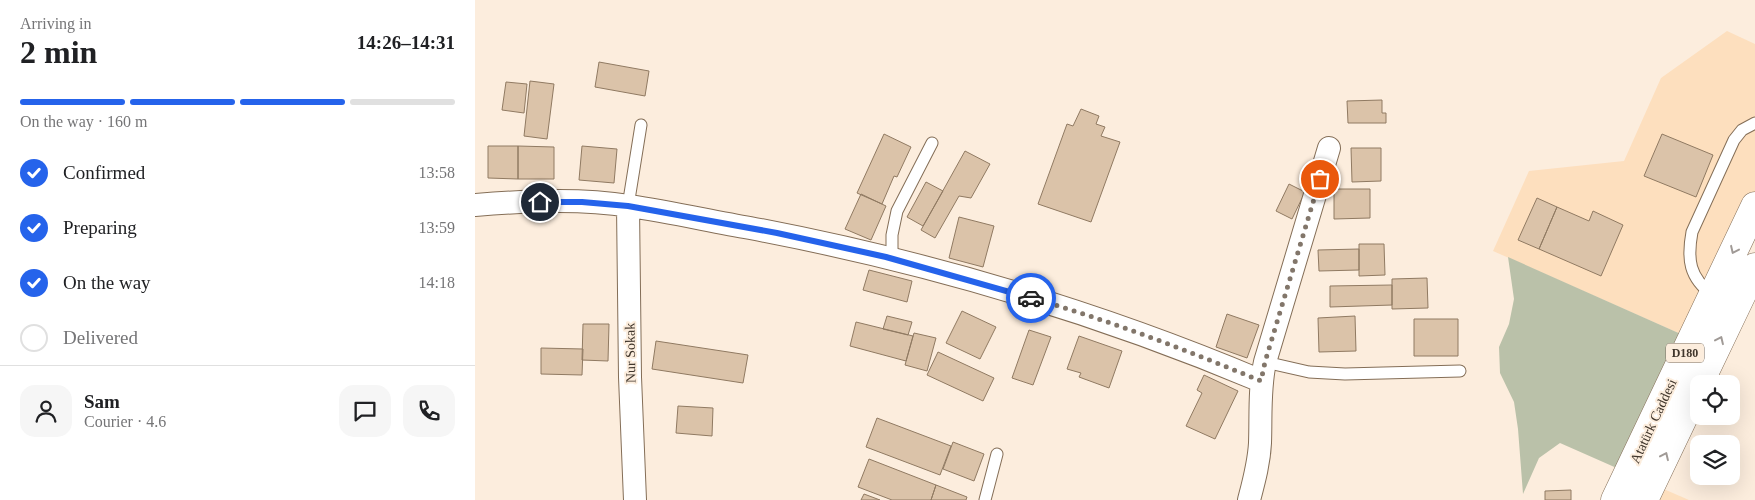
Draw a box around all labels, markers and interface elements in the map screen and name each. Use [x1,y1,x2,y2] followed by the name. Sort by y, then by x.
[20,15,92,32] text: Arriving in
[357,32,455,53] text: 14:26–14:31
[20,34,97,70] text: 2 min
[20,113,148,130] text: On the way · 160 m
[1299,158,1341,200] pin
[20,159,48,187] icon: check
[63,162,145,183] text: Confirmed
[419,164,455,181] text: 13:58
[1306,165,1334,193] icon: bag
[519,181,561,223] pin
[526,188,554,216] icon: home
[20,214,48,242] icon: check
[63,217,137,238] text: Preparing
[419,219,455,236] text: 13:59
[1730,245,1740,254] one-way arrow
[20,269,48,297] icon: check
[63,272,151,293] text: On the way
[1006,273,1056,323] courier
[419,274,455,291] text: 14:18
[1017,284,1045,312] icon: car
[622,323,639,383] street label: Nur Sokak
[63,327,138,348] text: Delivered
[1714,336,1724,345] one-way arrow
[1666,343,1704,362] road number: D180
[1690,375,1740,485] map controls
[1690,375,1740,425] button: locate
[1627,377,1680,466] street label: Atatürk Caddesi
[20,385,72,437] button: person
[339,385,391,437] button: chat
[403,385,455,437] button: phone
[84,391,120,412] text: Sam
[84,413,166,430] text: Courier · 4.6
[1690,435,1740,485] button: layers
[1659,452,1669,461] one-way arrow

